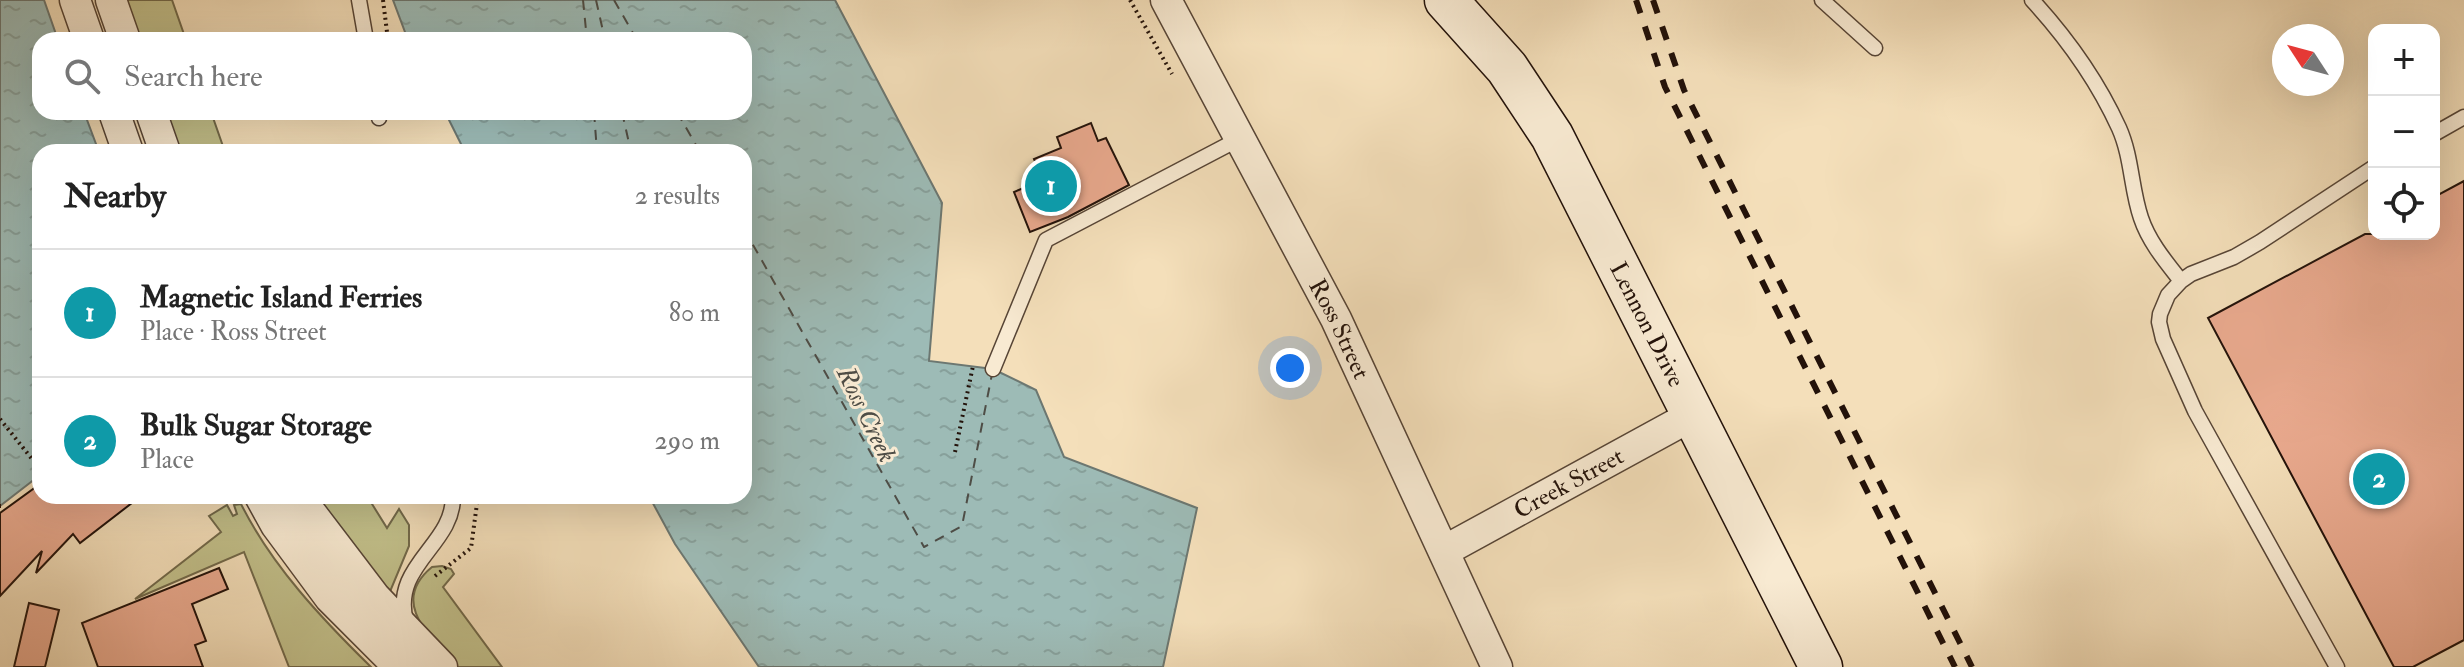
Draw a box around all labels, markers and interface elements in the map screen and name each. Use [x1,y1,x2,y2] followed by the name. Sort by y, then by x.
[2272,24,2344,96] north arrow
[2368,24,2440,240] map controls
[2368,24,2440,96] button: +
[32,32,752,120] search box
[60,54,104,98] icon: search
[124,58,263,95] text: Search here
[2368,96,2440,168] button: −
[1025,156,1077,216] pin: 1
[2368,168,2440,240] button: locate
[64,175,166,218] text: Nearby
[635,180,720,212] text: 2 results
[1602,257,1692,392] street label: Lennon Drive
[1301,274,1377,384] street label: Ross Street
[140,279,422,316] text: Magnetic Island Ferries
[85,297,95,329] text: 1
[669,297,720,329] text: 80 m
[140,316,327,348] text: Place · Ross Street
[1270,348,1310,388] your location
[829,360,903,468] water label: Ross Creek
[140,407,372,444] text: Bulk Sugar Storage
[83,425,97,457] text: 2
[655,425,720,457] text: 290 m
[1508,441,1629,526] street label: Creek Street
[140,444,194,476] text: Place
[2353,449,2405,509] pin: 2

